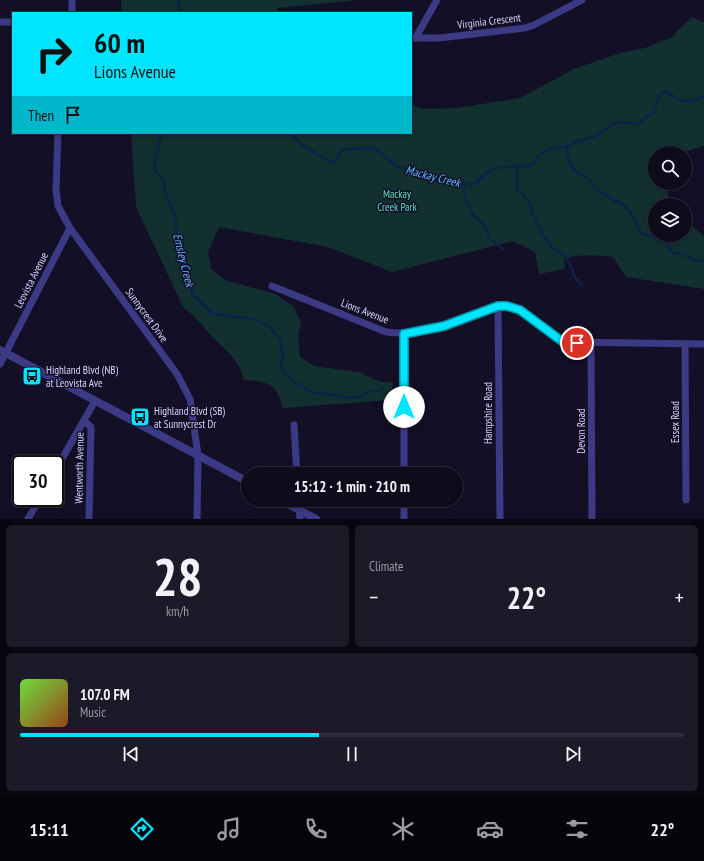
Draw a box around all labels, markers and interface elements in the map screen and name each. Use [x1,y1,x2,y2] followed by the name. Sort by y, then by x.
[455,10,522,32] street label: Virginia Crescent
[94,24,145,61] text: 60 m
[28,28,80,80] icon: right
[94,60,176,83] text: Lions Avenue
[62,104,84,126] icon: arrive
[28,106,54,125] text: Then
[648,146,692,242] map controls
[648,146,692,190] button: search
[404,162,463,190] water label: Mackay Creek
[377,187,418,214] park label: Mackay Creek Park
[648,198,692,242] button: layers
[170,232,198,289] water label: Emsley Creek
[11,249,51,310] street label: Leovista Avenue
[123,285,172,345] street label: Sunnycrest Drive
[339,295,391,327] street label: Lions Avenue
[560,326,594,360] pin
[566,332,588,354] icon: arrive
[46,363,119,390] place label: Highland Blvd (NB) at Leovista Ave
[21,365,43,387] bus stop icon: Highland Blvd (NB) at Leovista Ave
[481,382,495,444] street label: Hampshire Road
[383,386,425,428] position arrow
[668,401,682,443] street label: Essex Road
[154,404,225,431] place label: Highland Blvd (SB) at Sunnycrest Dr
[129,406,151,428] bus stop icon: Highland Blvd (SB) at Sunnycrest Dr
[574,408,588,454] street label: Devon Road
[71,432,87,504] street label: Wentworth Avenue
[12,455,64,507] speed limit sign: 30
[294,477,410,496] text: 15:12 · 1 min · 210 m
[153,543,202,610] text: 28
[369,558,403,575] text: Climate
[507,578,546,617] text: 22°
[369,583,378,611] text: −
[675,583,684,611] text: +
[166,603,189,620] text: km/h
[80,685,130,704] text: 107.0 FM
[80,704,106,721] text: Music
[120,743,142,765] icon: previous
[341,743,363,765] icon: pause
[562,743,584,765] icon: next
[128,815,156,843] icon: directions
[215,815,243,843] icon: music
[302,815,330,843] icon: phone
[389,815,417,843] icon: climate
[476,815,504,843] icon: car
[563,815,591,843] icon: filters
[30,818,69,841] text: 15:11
[651,818,674,841] text: 22°

